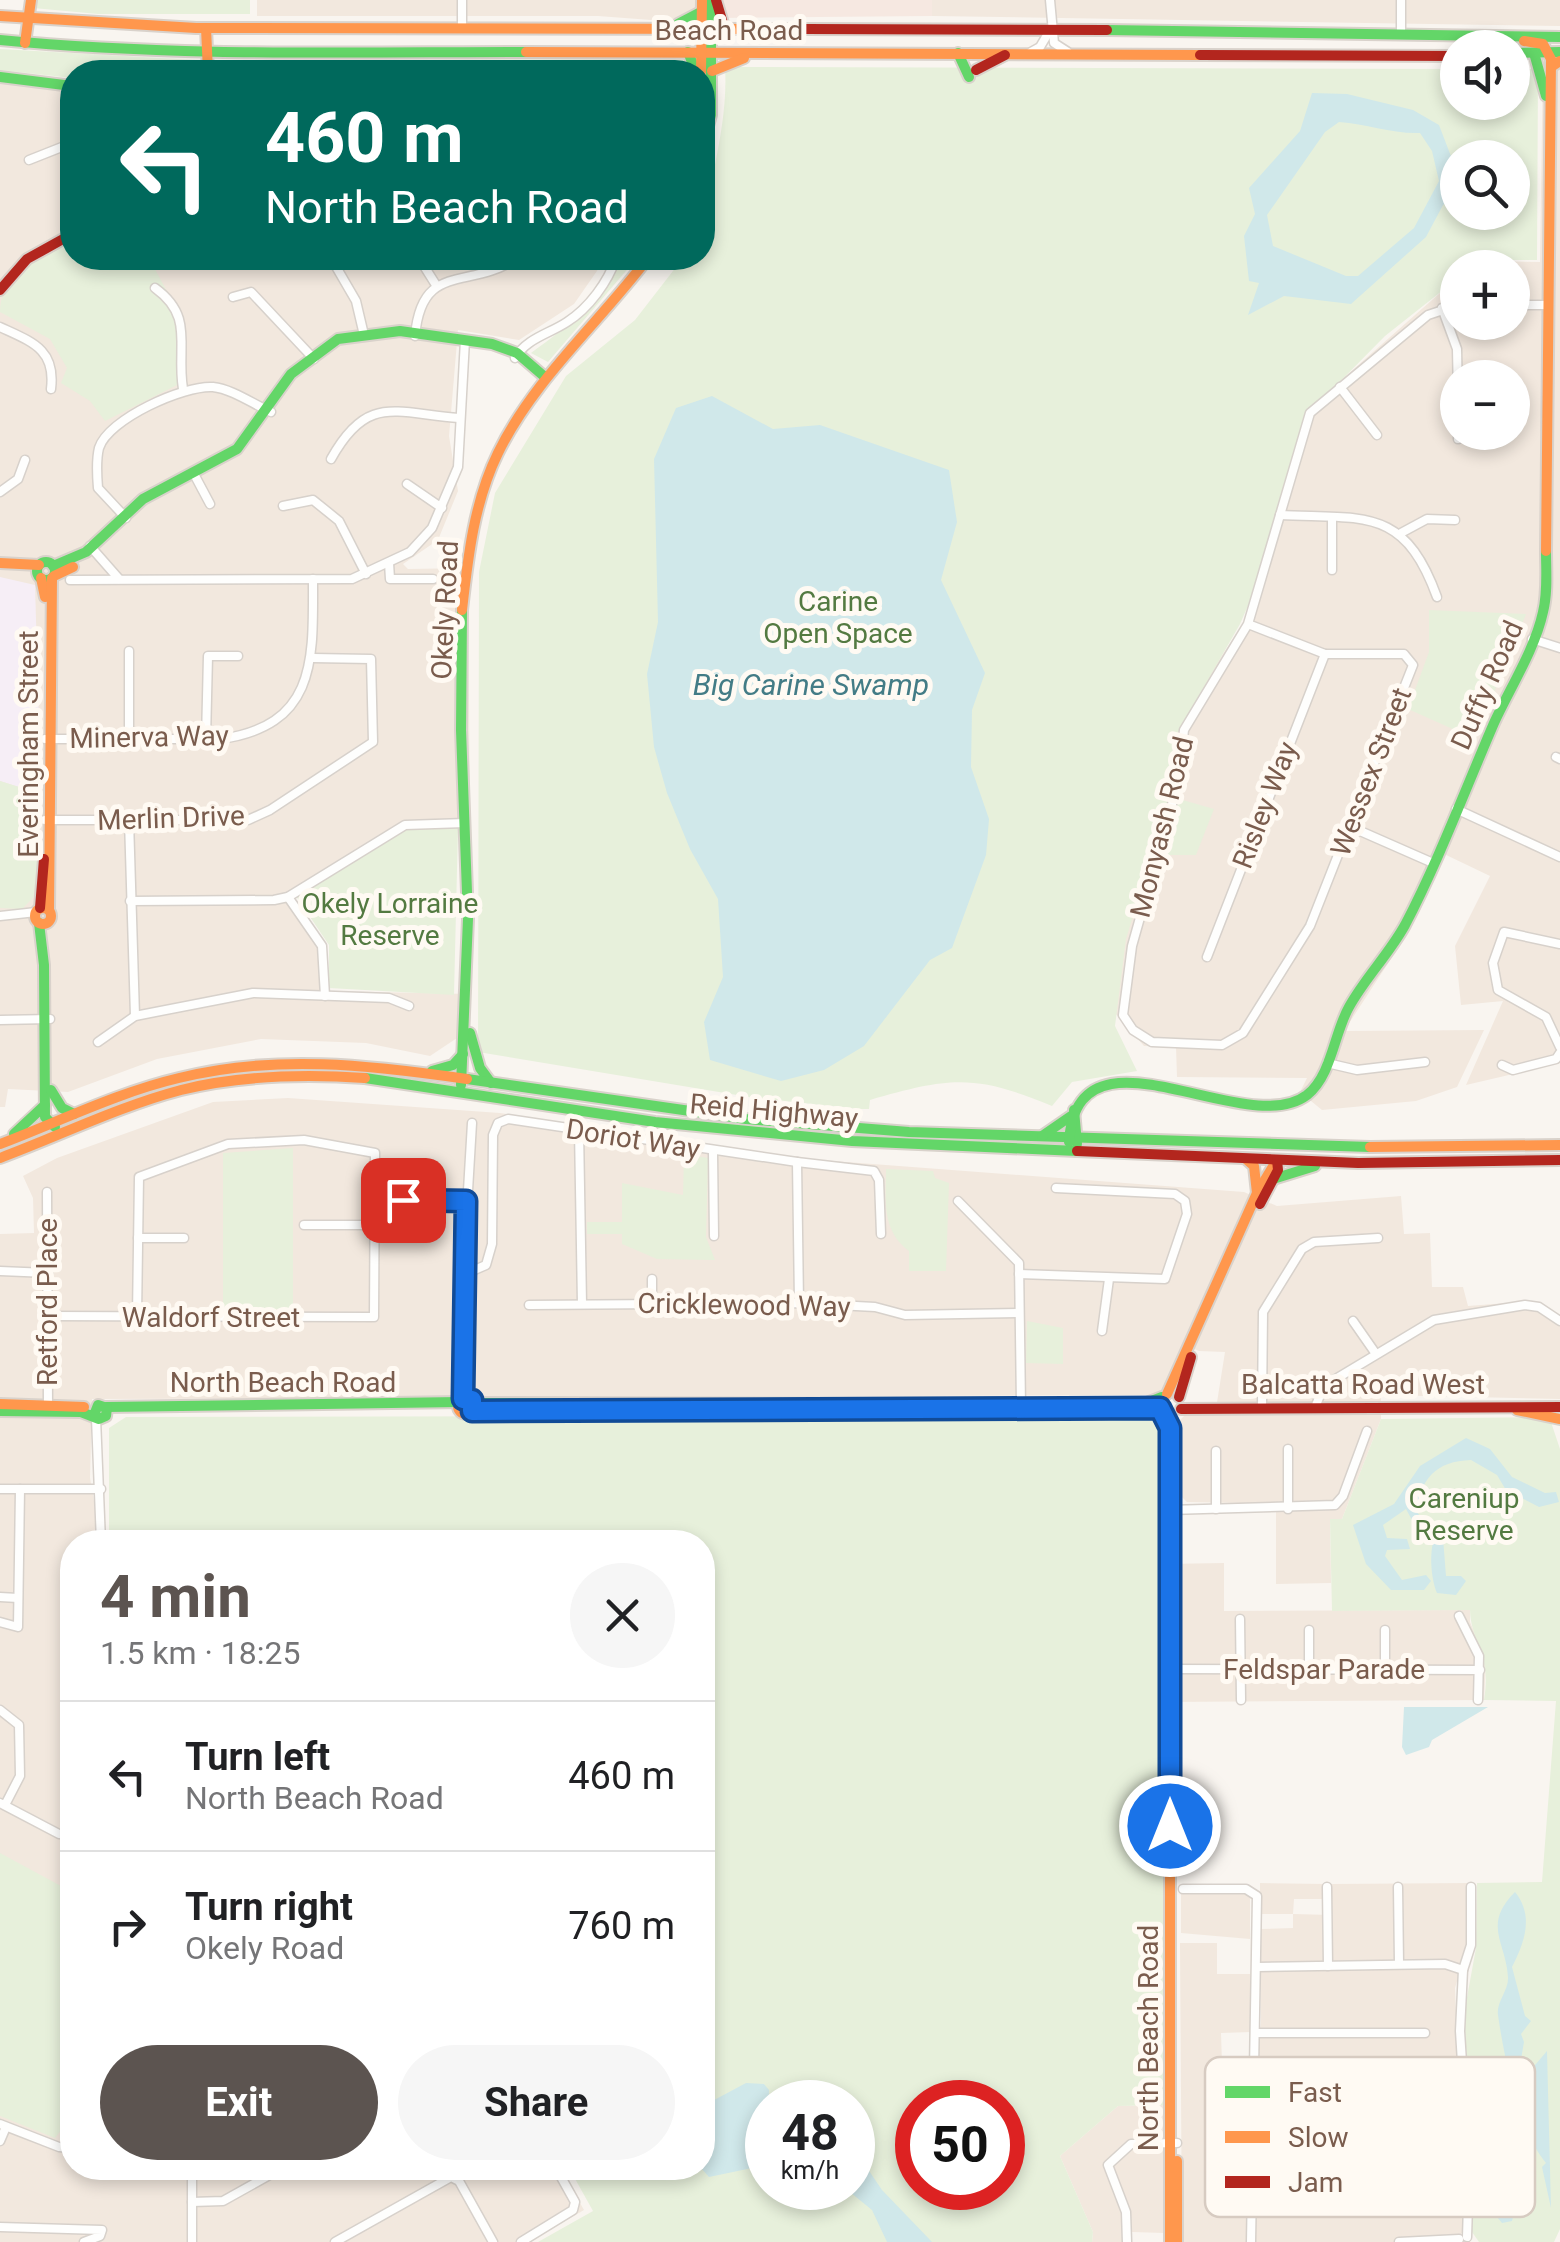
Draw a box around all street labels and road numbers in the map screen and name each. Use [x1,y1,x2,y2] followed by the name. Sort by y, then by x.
[655,14,803,47] street label: Beach Road
[425,540,465,680] street label: Okely Road
[1444,615,1530,755] street label: Duffy Road
[12,630,45,858] street label: Everingham Street
[1324,683,1418,861] street label: Wessex Street
[69,719,229,755] street label: Minerva Way
[1124,733,1200,921] street label: Monyash Road
[1226,737,1304,873] street label: Risley Way
[97,799,245,837] street label: Merlin Drive
[688,1087,860,1135] street label: Reid Highway
[564,1112,702,1166] street label: Doriot Way
[31,1218,64,1386] street label: Retford Place
[637,1287,851,1323] street label: Cricklewood Way
[122,1301,300,1334] street label: Waldorf Street
[170,1366,396,1399] street label: North Beach Road
[1241,1368,1485,1401] street label: Balcatta Road West
[1223,1653,1425,1686] street label: Feldspar Parade
[1132,1925,1165,2151] street label: North Beach Road

